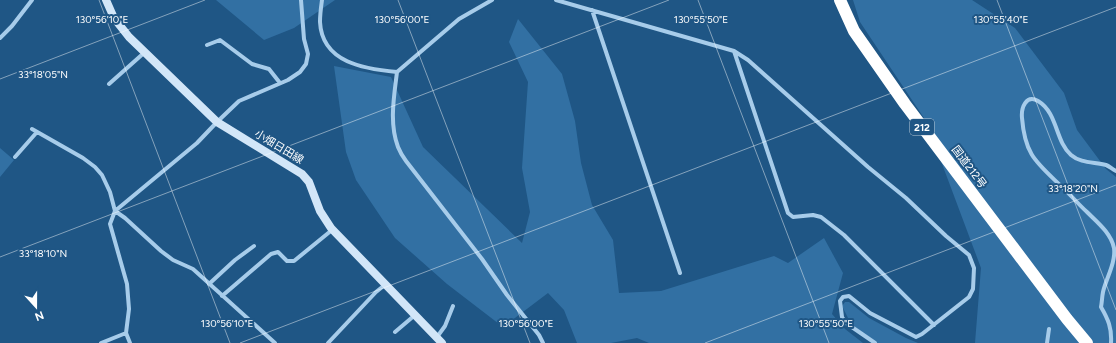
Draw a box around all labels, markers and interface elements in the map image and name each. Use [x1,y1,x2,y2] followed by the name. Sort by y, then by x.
[76,13,128,26] text: 130°56'10"E
[374,13,430,26] text: 130°56'00"E
[674,13,728,26] text: 130°55'50"E
[974,13,1029,26] text: 130°55'40"E
[18,68,68,81] text: 33°18'05"N
[910,119,934,135] road number: 212
[252,127,306,167] street label: 小畑日田線
[949,143,989,191] street label: 国道212号
[1048,182,1098,195] text: 33°18'20"N
[19,247,67,260] text: 33°18'10"N
[16,287,56,327] north arrow
[33,308,46,323] text: N
[201,317,253,330] text: 130°56'10"E
[498,317,554,330] text: 130°56'00"E
[799,317,853,330] text: 130°55'50"E

